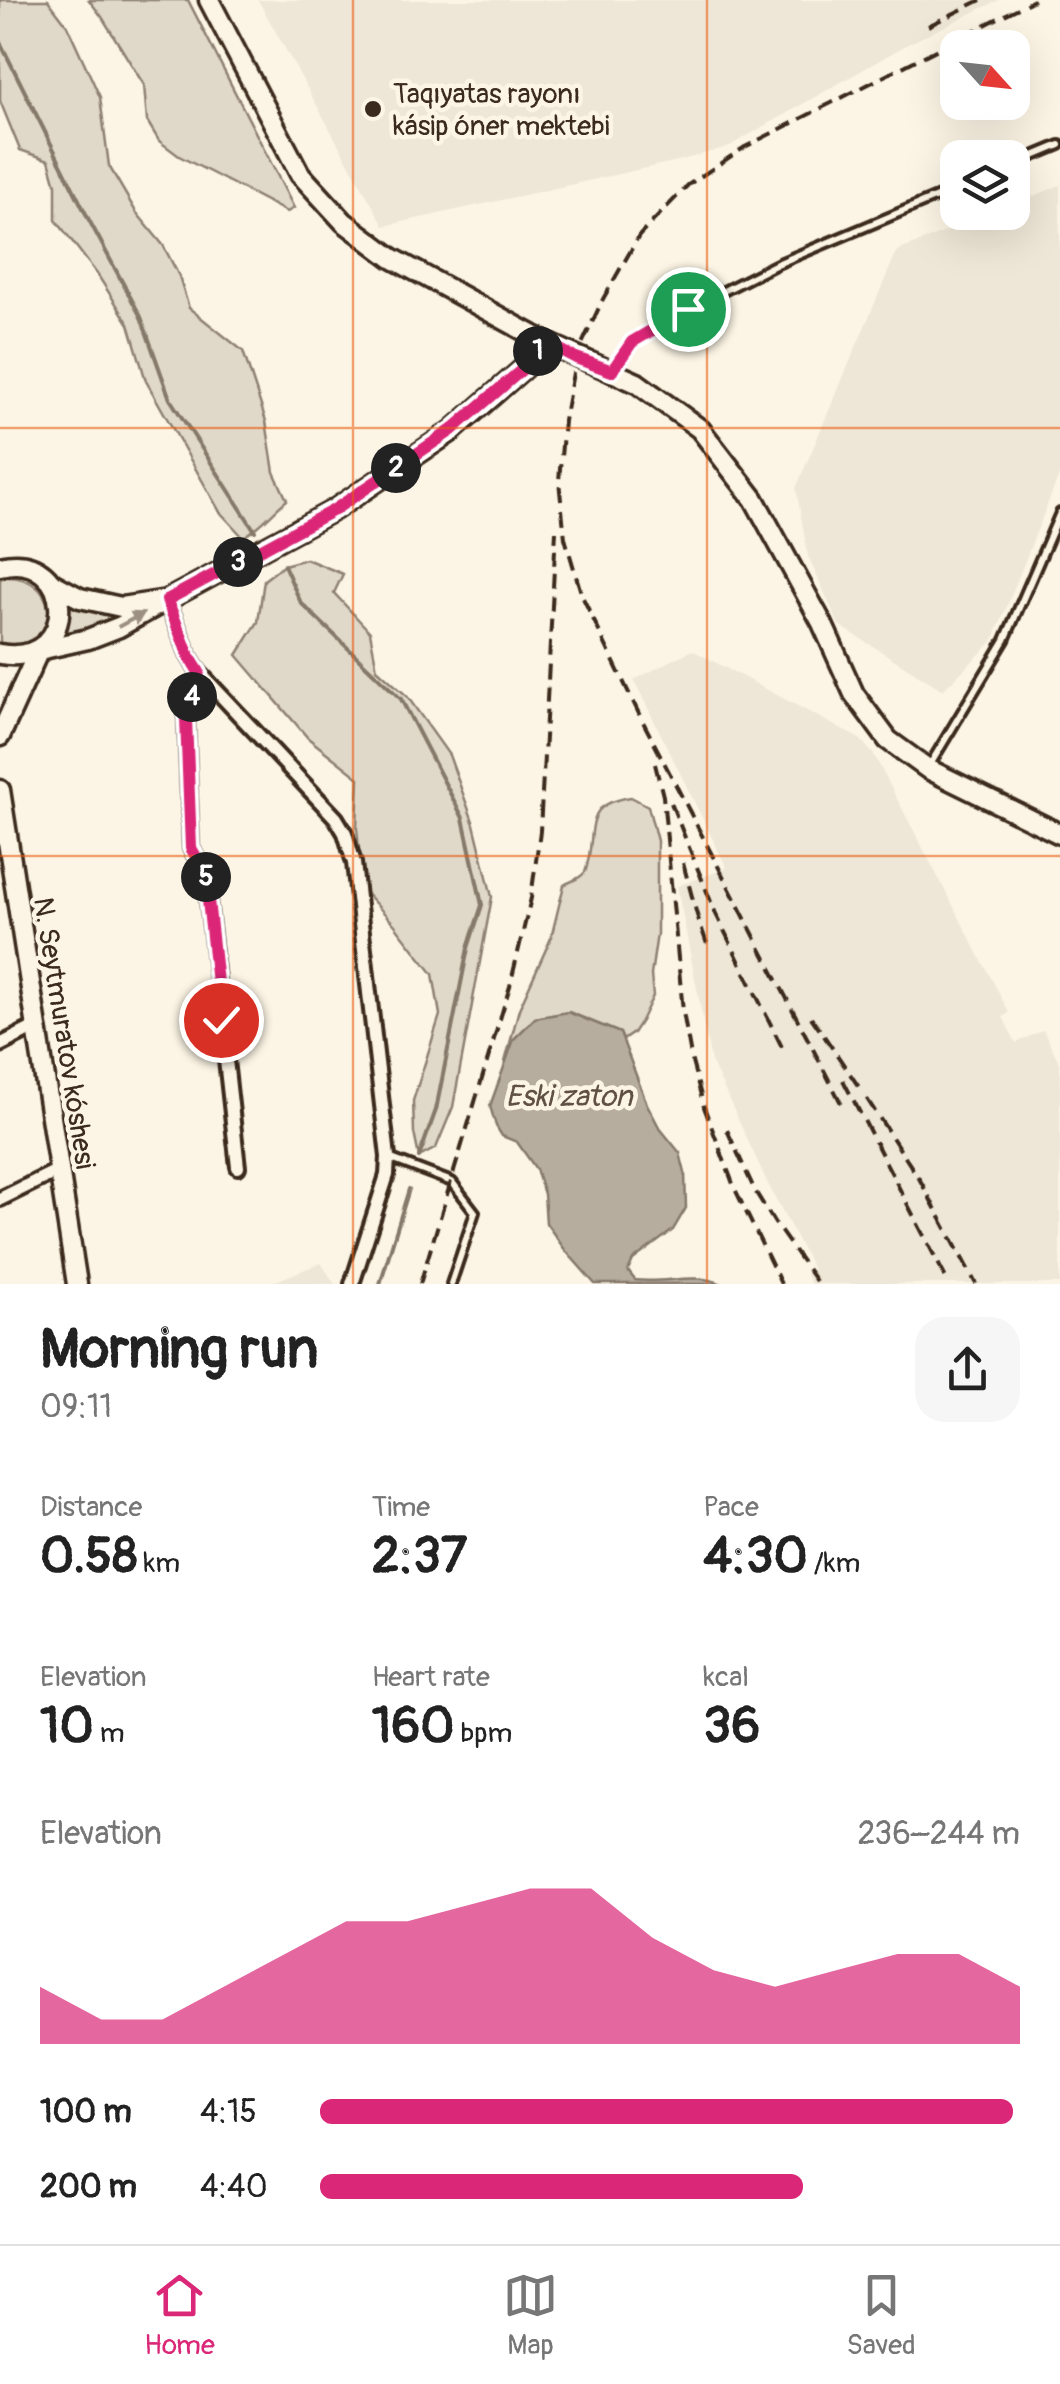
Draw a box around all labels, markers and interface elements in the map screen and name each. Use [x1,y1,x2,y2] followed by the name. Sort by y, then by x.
[940,30,1030,120] north arrow
[940,30,1030,230] map controls
[393,77,610,144] place label: Taqıyatas rayonı kásip óner mektebi
[362,98,384,120] marker: Taqıyatas rayonı kásip óner mektebi
[940,140,1030,230] button: layers
[646,267,731,352] pin
[661,282,716,337] icon: arrive
[513,326,563,376] pin: 1
[533,333,543,368] text: 1
[371,443,421,493] pin: 2
[388,450,404,485] text: 2
[213,537,263,587] pin: 3
[230,544,246,579] text: 3
[117,612,146,629] one-way arrow
[167,672,217,722] pin: 4
[184,679,200,714] text: 4
[181,852,231,902] pin: 5
[198,859,214,894] text: 5
[25,895,102,1172] street label: N. Seytmuratov kóshesi
[179,978,264,1063] pin
[194,993,249,1048] icon: check
[506,1078,634,1115] water label: Eski zaton
[40,1315,318,1384] text: Morning run
[915,1317,1020,1422] button: share
[40,1387,112,1427] text: 09:11
[40,1490,142,1525] text: Distance
[372,1490,430,1525] text: Time
[703,1490,759,1525] text: Pace
[40,1525,137,1588] text: 0.58
[372,1525,467,1588] text: 2:37
[703,1525,808,1588] text: 4:30
[137,1546,180,1581] text: km
[808,1546,860,1581] text: /km
[40,1660,147,1695] text: Elevation
[372,1660,490,1695] text: Heart rate
[703,1660,749,1695] text: kcal
[40,1695,94,1758] text: 10
[372,1695,454,1758] text: 160
[703,1695,760,1758] text: 36
[94,1716,125,1751] text: m
[454,1716,512,1751] text: bpm
[40,1814,162,1854] text: Elevation
[857,1814,1020,1854] text: 236–244 m
[40,2092,132,2132] text: 100 m
[200,2092,257,2132] text: 4:15
[40,2167,137,2207] text: 200 m
[200,2167,268,2207] text: 4:40
[144,2268,215,2363] tab: Home
[503,2268,558,2363] tab: Map
[846,2268,916,2363] tab: Saved

